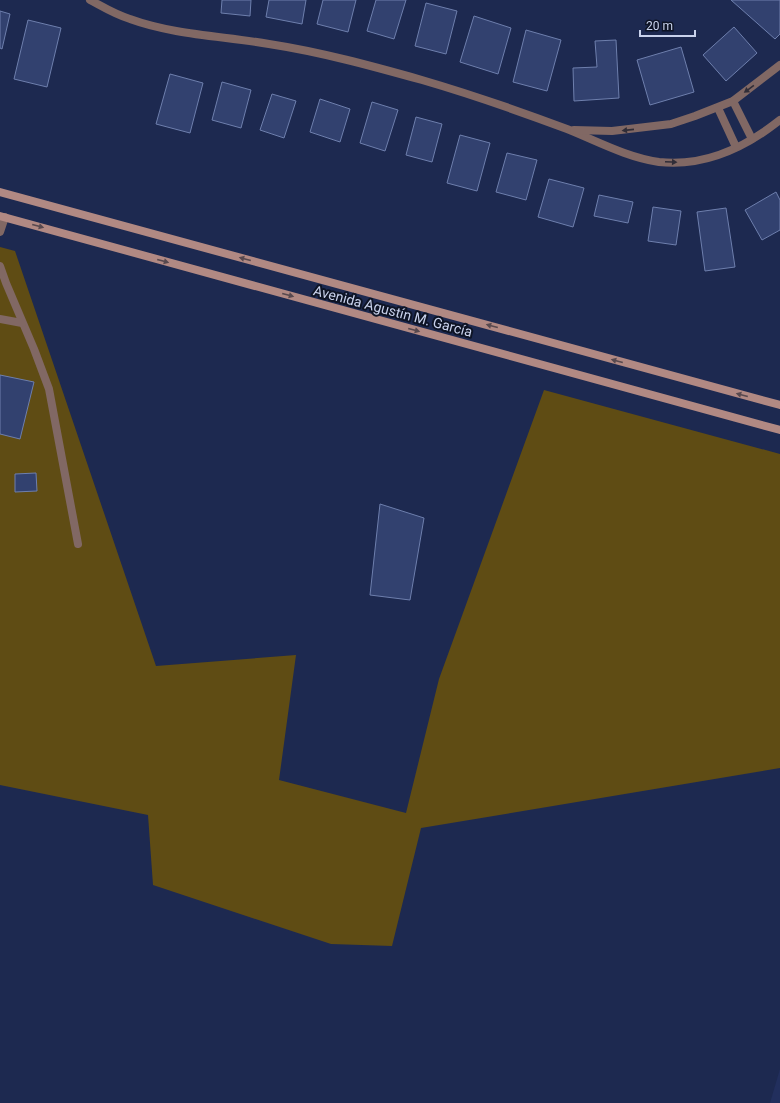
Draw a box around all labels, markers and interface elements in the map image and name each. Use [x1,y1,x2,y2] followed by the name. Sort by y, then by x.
[640,12,695,38] scale bar
[646,19,673,33] text: 20 m
[744,85,755,93] one-way arrow
[622,126,634,133] one-way arrow
[665,159,678,165] one-way arrow
[31,224,44,230] one-way arrow
[238,256,250,262] one-way arrow
[157,258,169,264] one-way arrow
[312,282,474,340] street label: Avenida Agustín M. García
[283,292,295,298] one-way arrow
[485,323,498,329] one-way arrow
[407,327,420,333] one-way arrow
[611,358,623,364] one-way arrow
[736,392,748,398] one-way arrow

